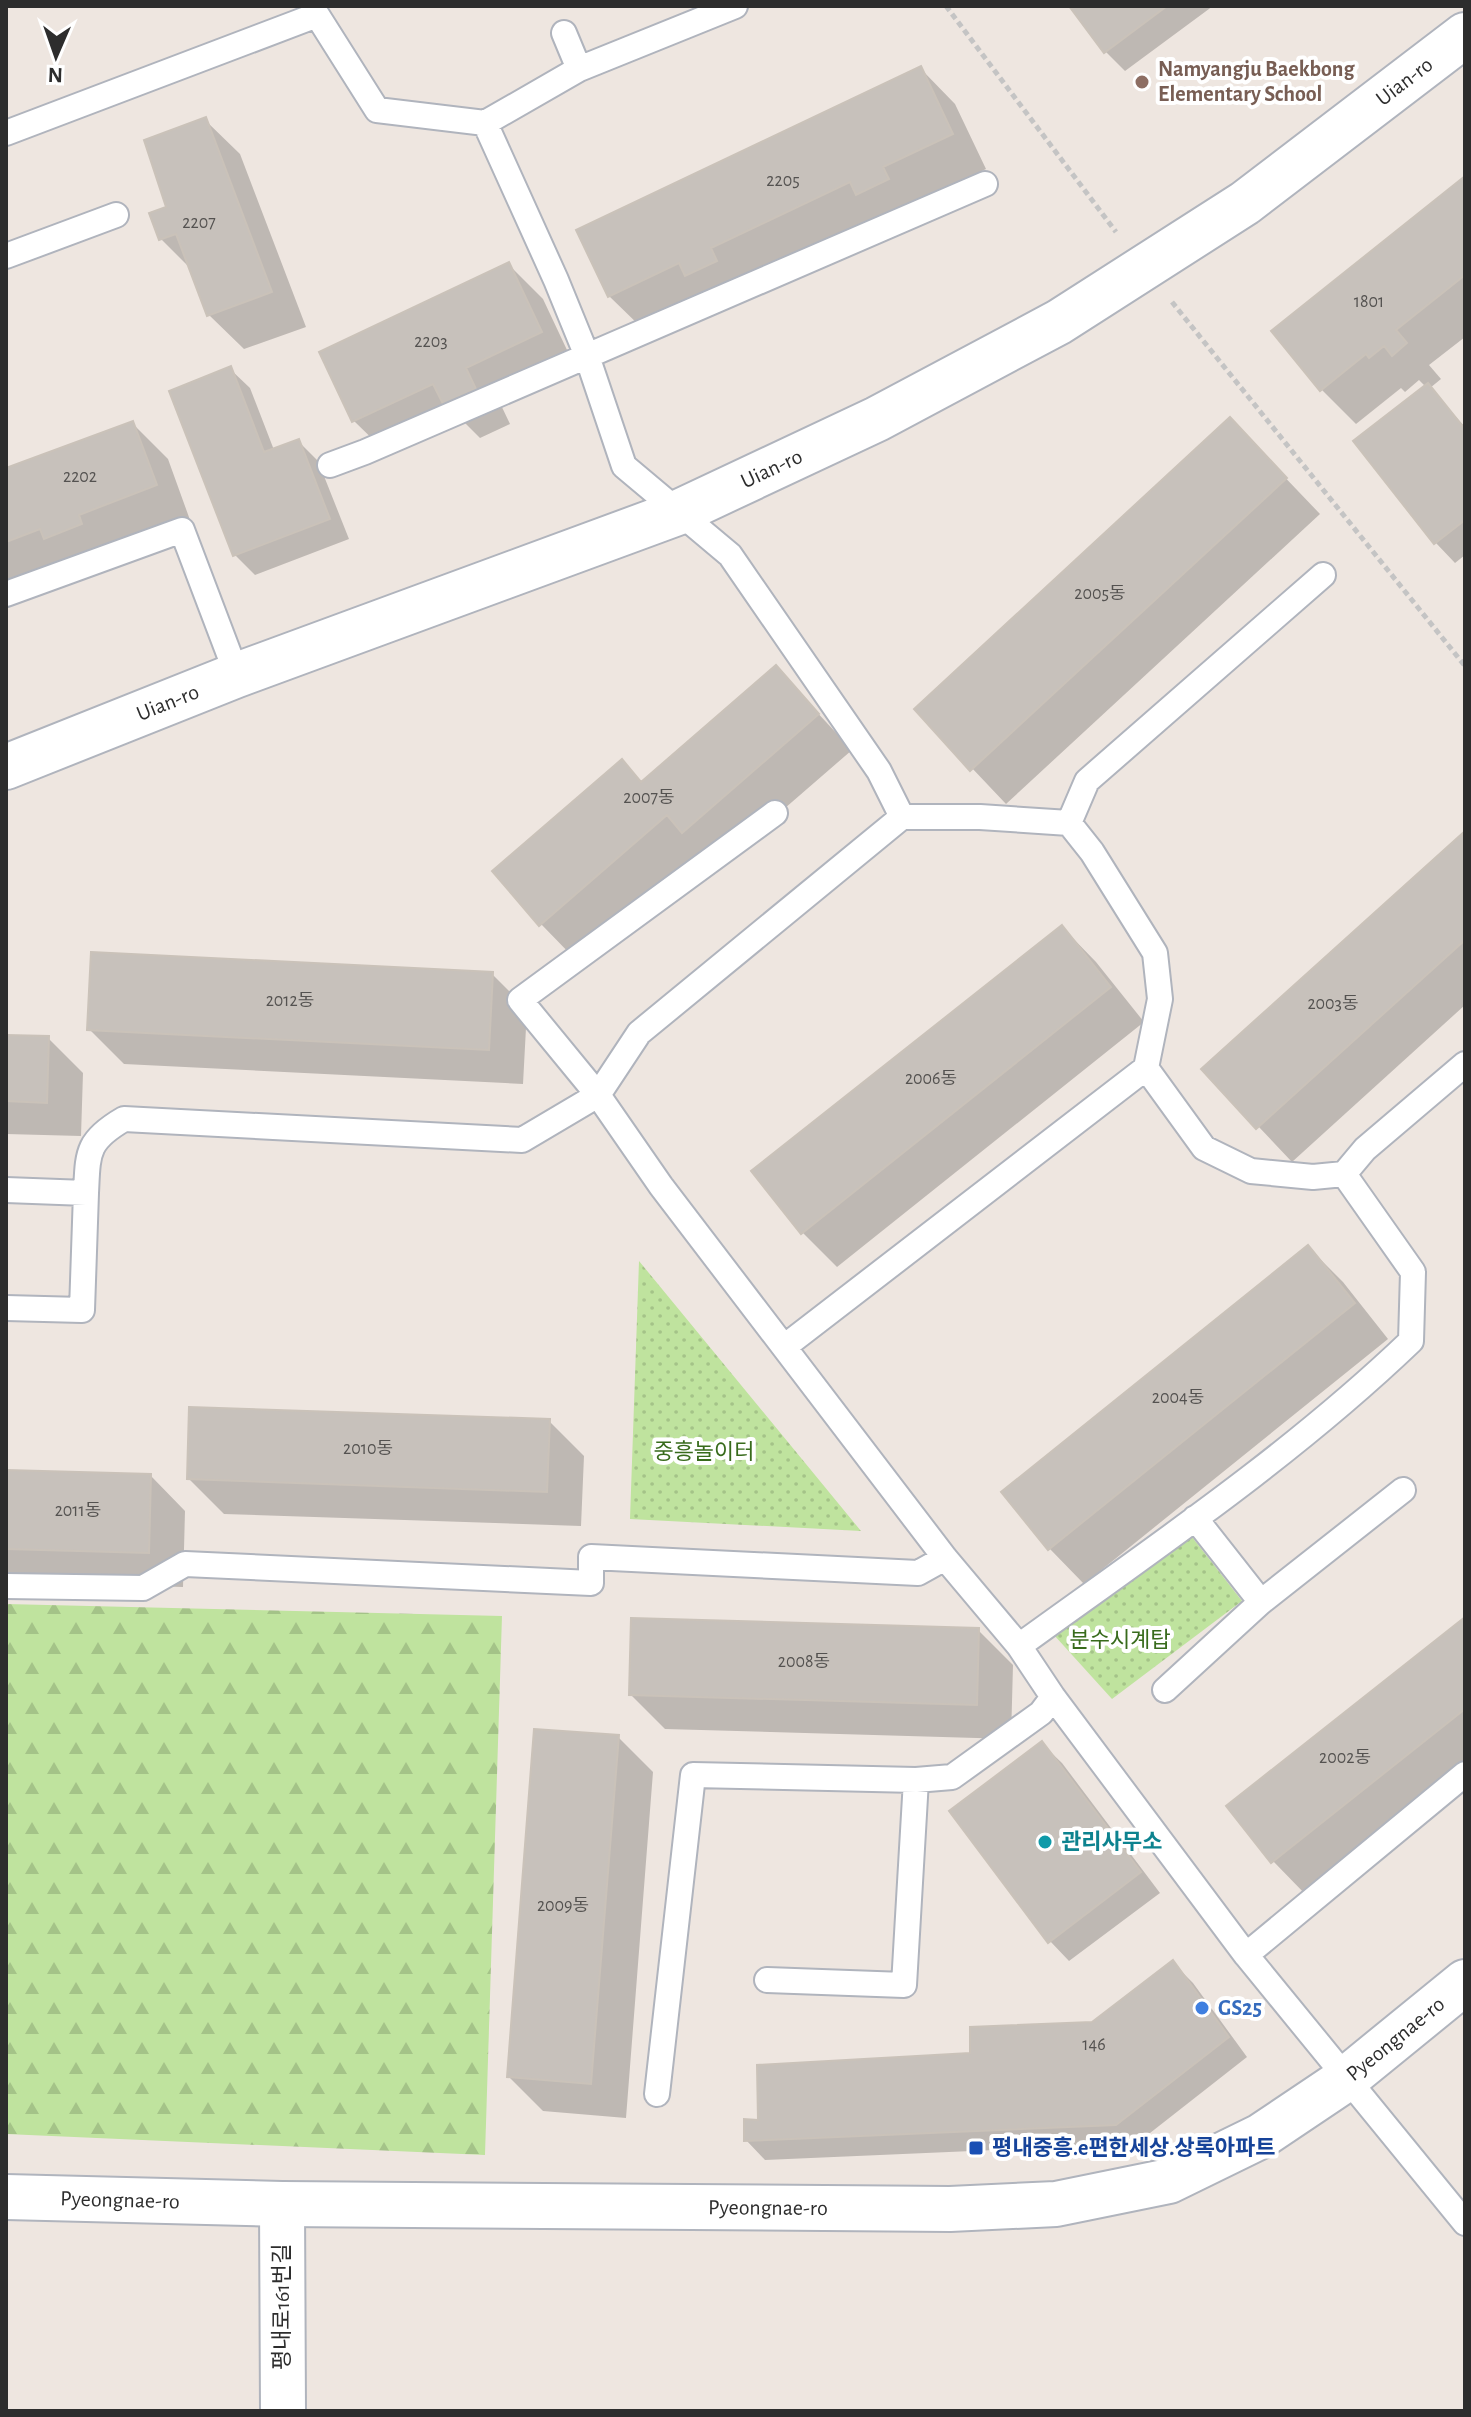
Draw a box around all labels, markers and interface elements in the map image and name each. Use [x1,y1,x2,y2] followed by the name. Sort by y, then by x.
[16,16,96,96] north arrow
[1372,53,1437,110] street label: Uian-ro
[1158,58,1355,106] place label: Namyangju Baekbong Elementary School
[47,64,63,86] text: N
[1133,73,1151,91] marker: Namyangju Baekbong Elementary School
[766,172,800,190] house number: 2205
[182,214,216,232] house number: 2207
[1354,293,1384,311] house number: 1801
[414,333,448,351] house number: 2203
[737,445,806,492] street label: Uian-ro
[63,468,97,486] house number: 2202
[1074,584,1126,603] house number: 2005동
[133,680,202,725] street label: Uian-ro
[623,788,675,807] house number: 2007동
[266,991,314,1010] house number: 2012동
[1307,994,1359,1013] house number: 2003동
[905,1069,957,1088] house number: 2006동
[1152,1388,1204,1407] house number: 2004동
[343,1439,393,1458] house number: 2010동
[653,1440,755,1463] park label: 중흥놀이터
[55,1501,101,1520] house number: 2011동
[1069,1628,1171,1651] park label: 분수시계탑
[778,1652,830,1671] house number: 2008동
[1319,1748,1371,1767] house number: 2002동
[1061,1830,1162,1853] place label: 관리사무소
[1036,1833,1054,1851] marker: 관리사무소
[537,1896,589,1915] house number: 2009동
[1342,1992,1449,2085] street label: Pyeongnae-ro
[1218,1997,1262,2019] place label: GS25
[1193,1999,1211,2017] marker: GS25
[1082,2036,1106,2054] house number: 146
[992,2136,1276,2159] place label: 평내중흥.e편한세상.상록아파트
[967,2139,985,2157] marker: 평내중흥.e편한세상.상록아파트
[60,2187,180,2212] street label: Pyeongnae-ro
[708,2196,828,2219] street label: Pyeongnae-ro
[270,2244,293,2370] street label: 평내로161번길

